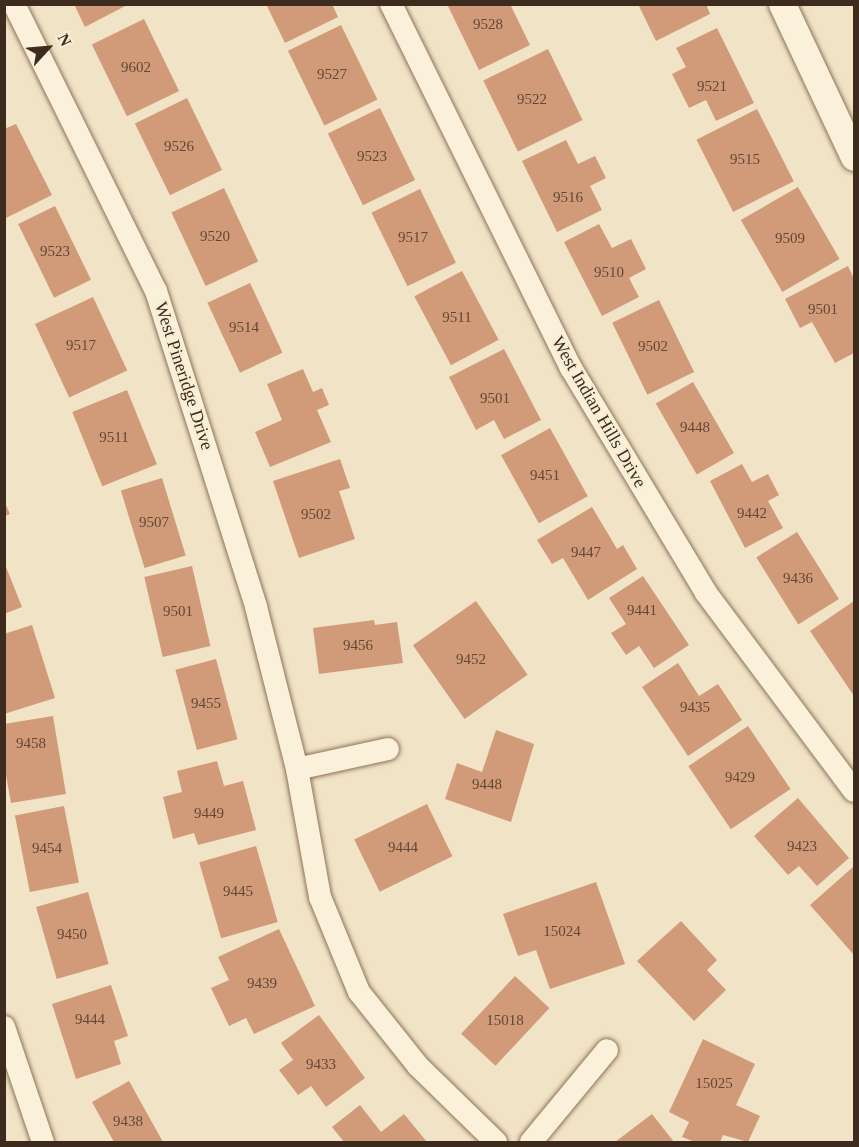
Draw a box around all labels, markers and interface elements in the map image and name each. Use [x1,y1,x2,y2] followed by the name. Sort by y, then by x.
[473,16,503,34] house number: 9528
[18,18,78,78] north arrow
[54,31,75,49] text: N
[121,59,151,77] house number: 9602
[317,66,347,84] house number: 9527
[697,78,727,96] house number: 9521
[517,91,547,109] house number: 9522
[164,138,194,156] house number: 9526
[357,148,387,166] house number: 9523
[730,151,760,169] house number: 9515
[553,189,583,207] house number: 9516
[200,228,230,246] house number: 9520
[398,229,428,247] house number: 9517
[775,230,805,248] house number: 9509
[40,243,70,261] house number: 9523
[594,264,624,282] house number: 9510
[150,299,218,453] street label: West Pineridge Drive
[808,301,838,319] house number: 9501
[442,309,472,327] house number: 9511
[229,319,259,337] house number: 9514
[547,333,651,491] street label: West Indian Hills Drive
[66,337,96,355] house number: 9517
[638,338,668,356] house number: 9502
[480,390,510,408] house number: 9501
[680,419,710,437] house number: 9448
[99,429,129,447] house number: 9511
[530,467,560,485] house number: 9451
[737,505,767,523] house number: 9442
[301,506,331,524] house number: 9502
[139,514,169,532] house number: 9507
[571,544,601,562] house number: 9447
[783,570,813,588] house number: 9436
[627,602,657,620] house number: 9441
[163,603,193,621] house number: 9501
[343,637,373,655] house number: 9456
[456,651,486,669] house number: 9452
[191,695,221,713] house number: 9455
[680,699,710,717] house number: 9435
[16,735,46,753] house number: 9458
[725,769,755,787] house number: 9429
[472,776,502,794] house number: 9448
[194,805,224,823] house number: 9449
[787,838,817,856] house number: 9423
[388,839,418,857] house number: 9444
[32,840,62,858] house number: 9454
[223,883,253,901] house number: 9445
[543,923,581,941] house number: 15024
[57,926,87,944] house number: 9450
[247,975,277,993] house number: 9439
[75,1011,105,1029] house number: 9444
[486,1012,524,1030] house number: 15018
[306,1056,336,1074] house number: 9433
[695,1075,733,1093] house number: 15025
[113,1113,143,1131] house number: 9438

